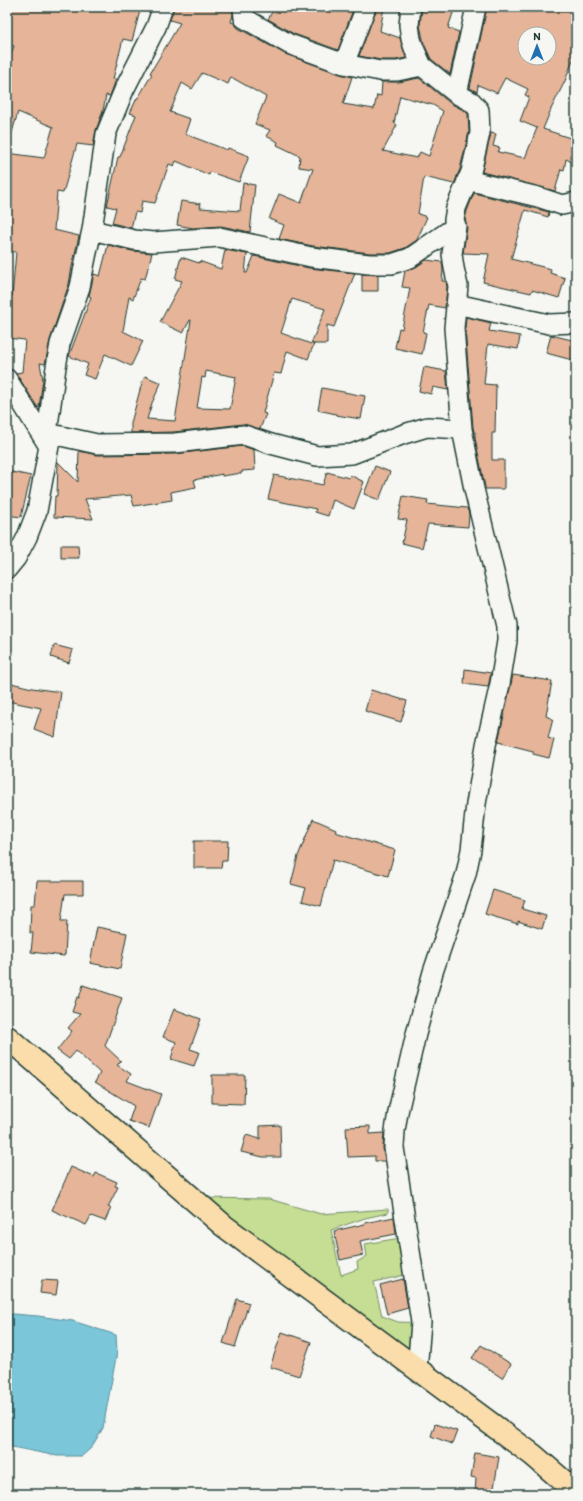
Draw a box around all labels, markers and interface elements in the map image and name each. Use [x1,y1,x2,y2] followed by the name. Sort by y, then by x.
[517,26,557,66] north arrow
[533,30,541,43] text: N

